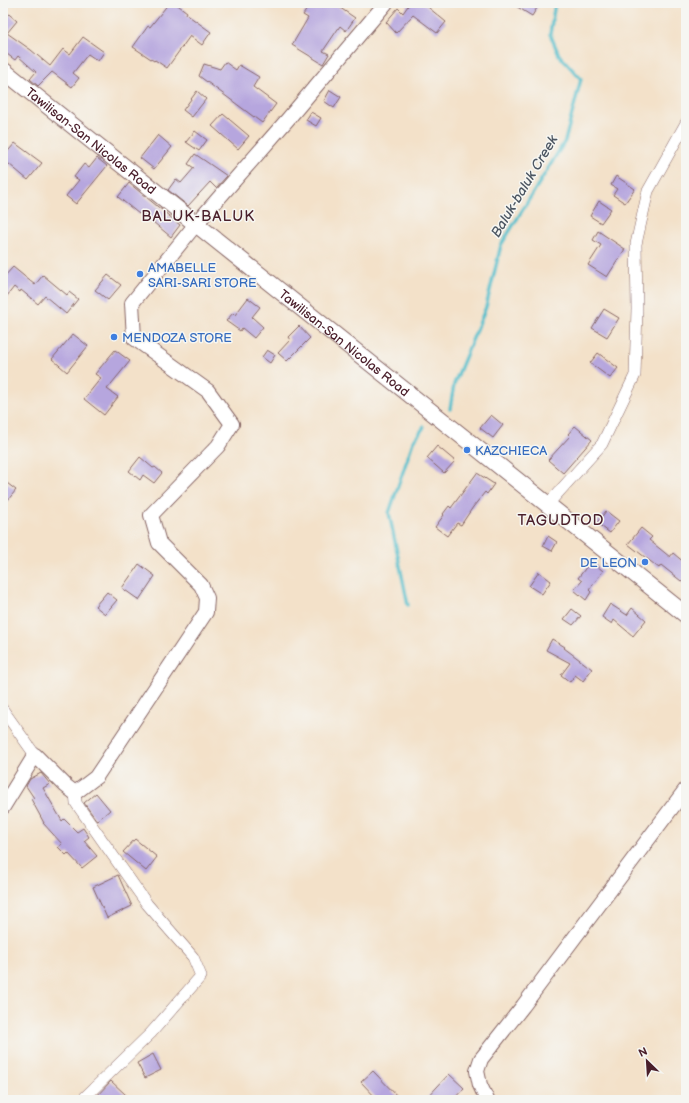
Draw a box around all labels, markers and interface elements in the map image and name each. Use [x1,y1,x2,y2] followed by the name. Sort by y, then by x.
[22,84,159,198] street label: Tawilisan-San Nicolas Road
[487,131,562,240] water label: Baluk-baluk Creek
[141,207,255,226] district label: BALUK-BALUK
[148,260,257,291] place label: AMABELLE SARI-SARI STORE
[135,269,145,279] marker: AMABELLE SARI-SARI STORE
[276,286,412,400] street label: Tawilisan-San Nicolas Road
[122,330,232,346] place label: MENDOZA STORE
[109,332,119,342] marker: MENDOZA STORE
[475,443,547,459] place label: KAZCHIECA
[462,445,472,455] marker: KAZCHIECA
[517,511,605,530] district label: TAGUDTOD
[580,555,637,571] place label: DE LEON
[640,557,650,567] marker: DE LEON
[627,1041,667,1081] north arrow
[636,1045,649,1060] text: N

